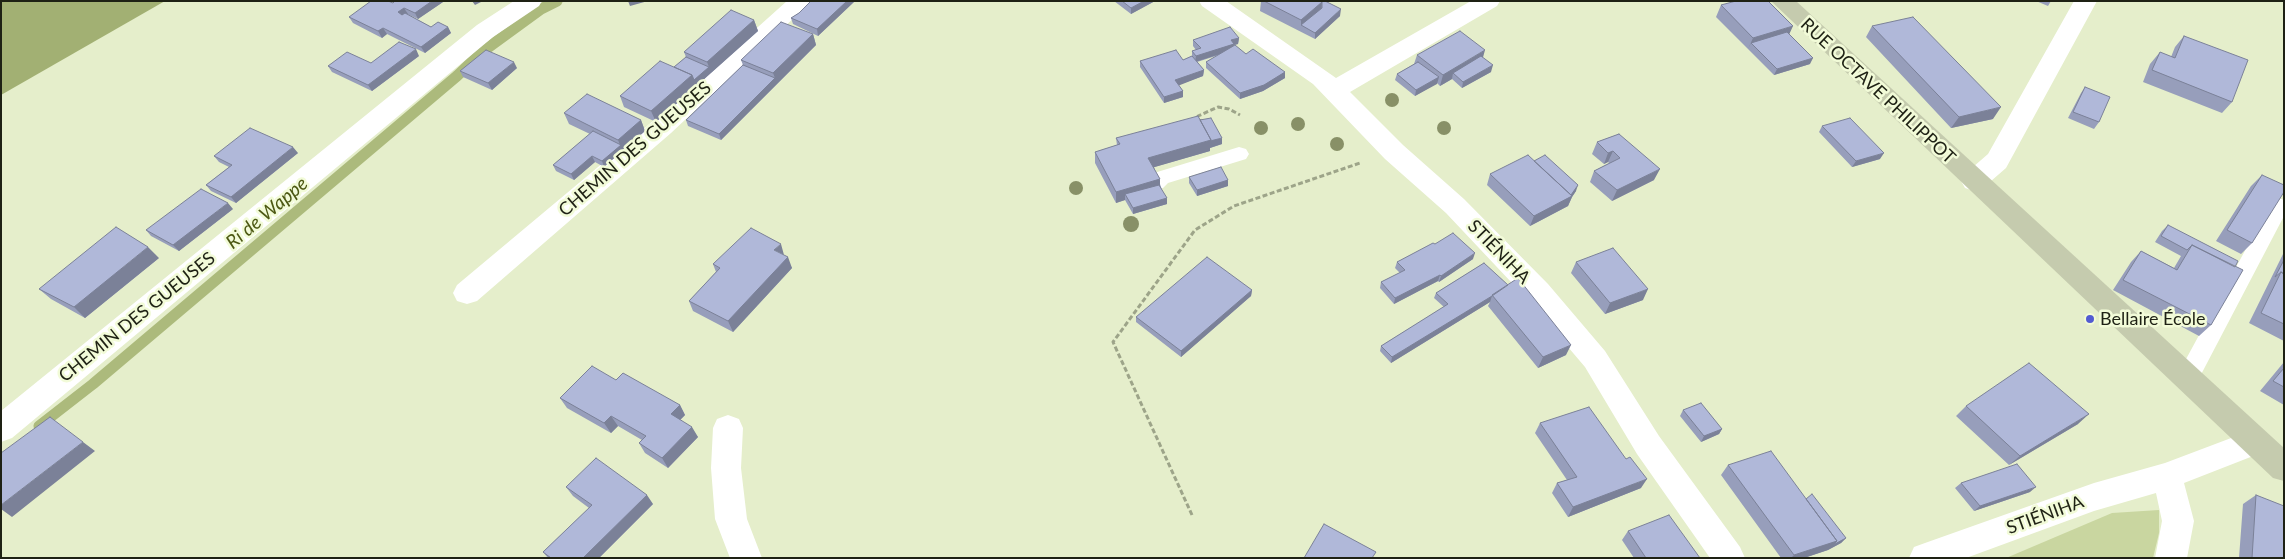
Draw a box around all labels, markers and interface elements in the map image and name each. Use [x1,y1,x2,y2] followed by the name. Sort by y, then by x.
[1796,14,1960,168] street label: RUE OCTAVE PHILIPPOT
[554,77,716,221] street label: CHEMIN DES GUEUSES
[222,172,312,254] water label: Ri de Wappe
[1463,216,1535,288] street label: STIÉNIHA
[55,247,219,387] street label: CHEMIN DES GUEUSES
[2100,308,2205,330] place label: Bellaire École
[2084,313,2096,325] marker: Bellaire École
[2003,491,2087,539] street label: STIÉNIHA

